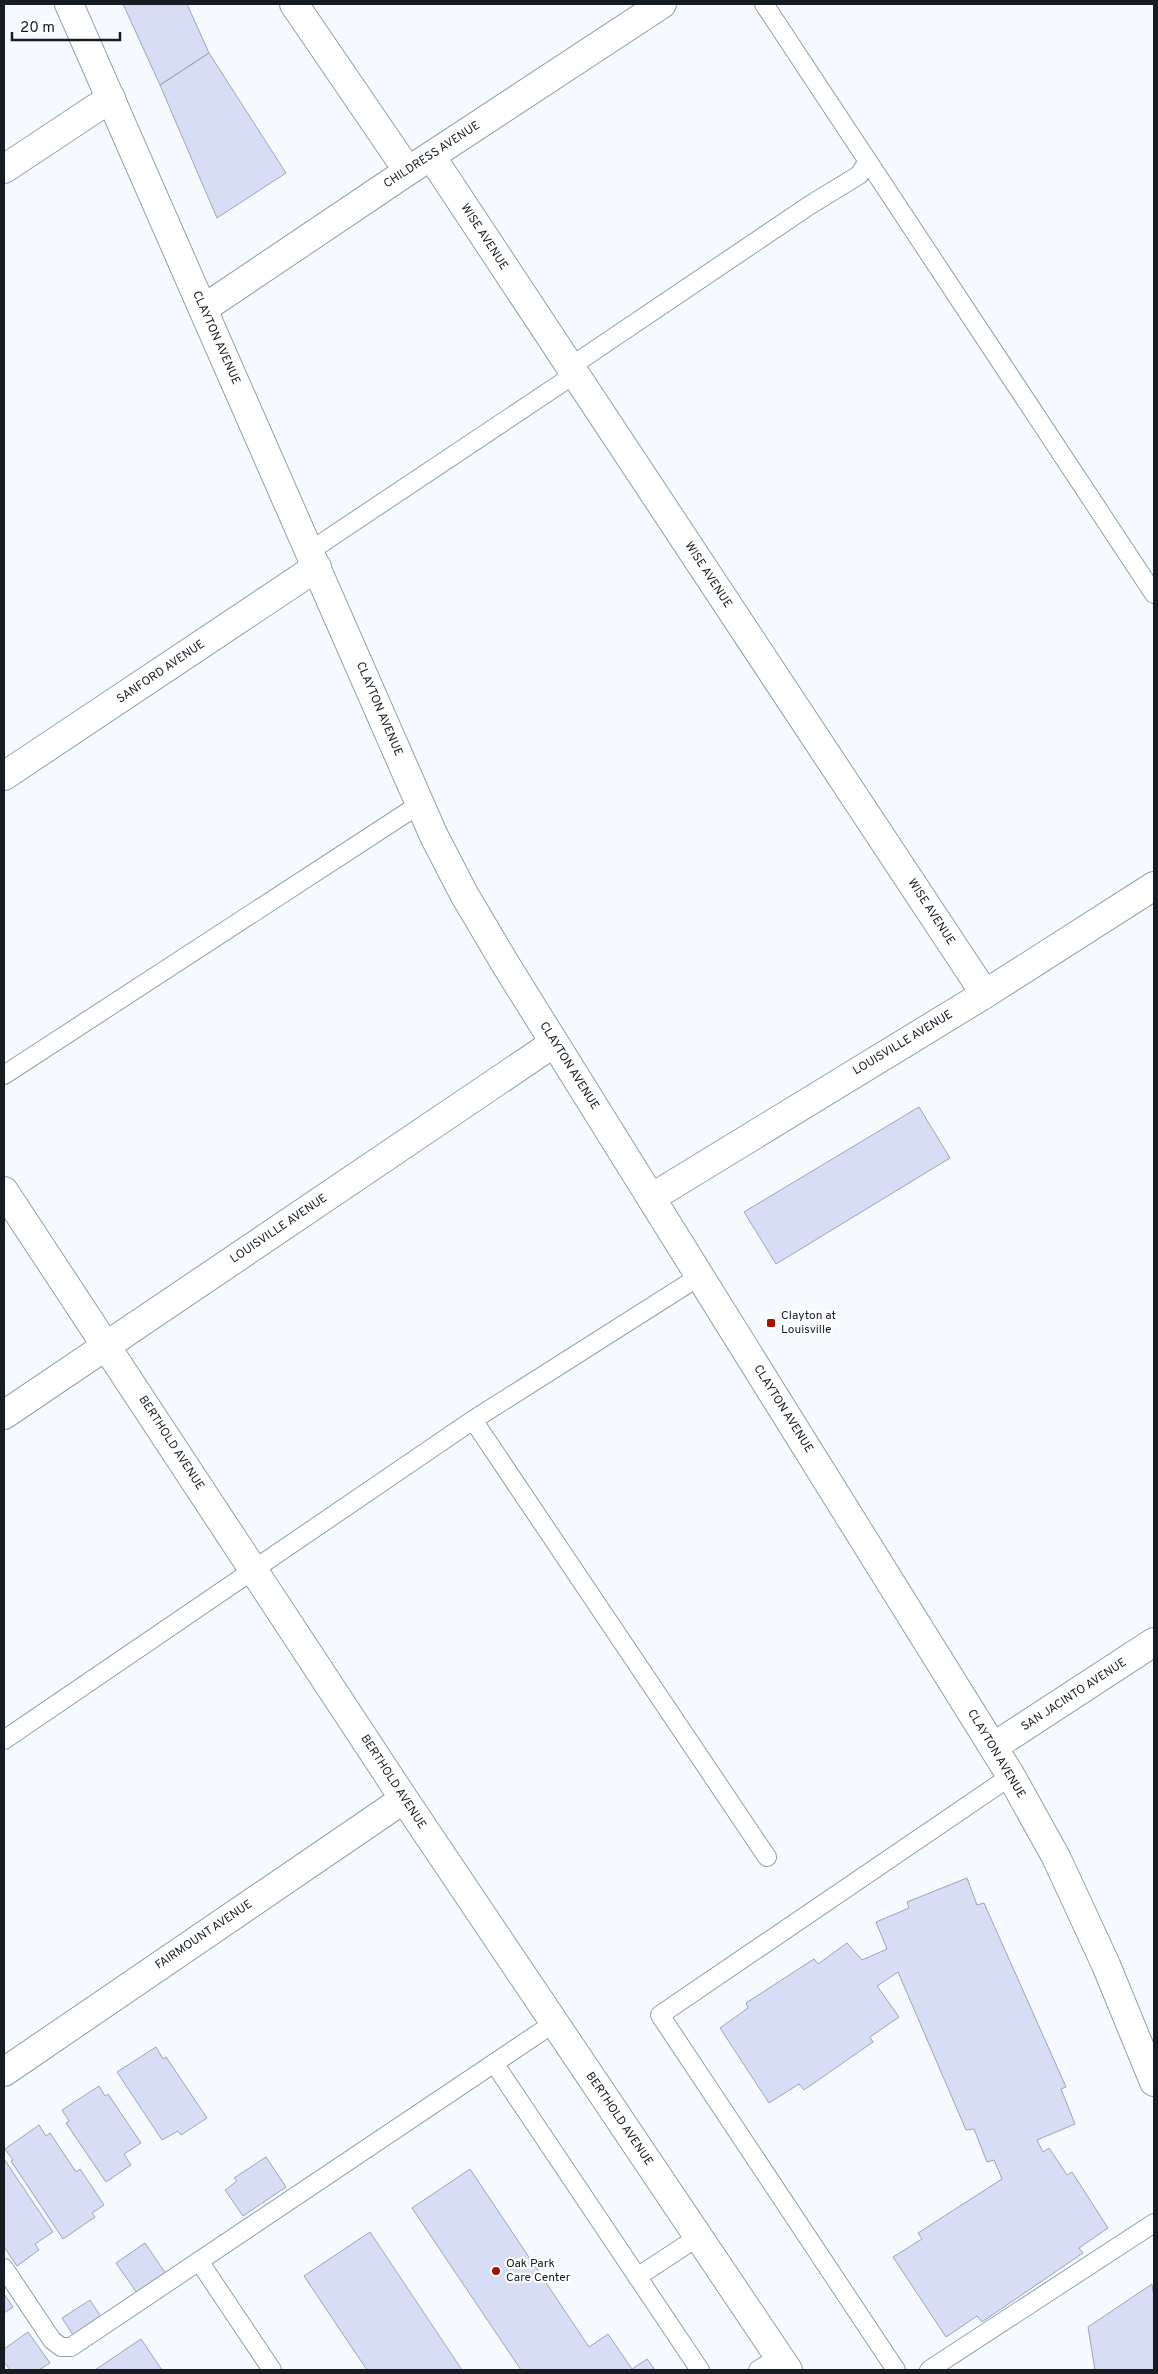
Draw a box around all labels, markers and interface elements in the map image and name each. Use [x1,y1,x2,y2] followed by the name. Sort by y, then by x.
[12,10,120,42] scale bar
[20,19,55,38] text: 20 m
[381,118,483,192] street label: CHILDRESS AVENUE
[457,201,511,273] street label: WISE AVENUE
[188,289,244,387] street label: CLAYTON AVENUE
[681,539,735,611] street label: WISE AVENUE
[114,637,208,707] street label: SANFORD AVENUE
[352,659,406,759] street label: CLAYTON AVENUE
[904,876,958,948] street label: WISE AVENUE
[850,1007,956,1079] street label: LOUISVILLE AVENUE
[535,1019,603,1113] street label: CLAYTON AVENUE
[227,1191,331,1267] street label: LOUISVILLE AVENUE
[781,1308,836,1338] place label: Clayton at Louisville
[765,1317,777,1329] marker: Clayton at Louisville
[749,1362,817,1456] street label: CLAYTON AVENUE
[134,1393,208,1493] street label: BERTHOLD AVENUE
[1018,1655,1130,1735] street label: SAN JACINTO AVENUE
[963,1707,1029,1801] street label: CLAYTON AVENUE
[356,1732,430,1832] street label: BERTHOLD AVENUE
[152,1896,256,1974] street label: FAIRMOUNT AVENUE
[582,2069,656,2169] street label: BERTHOLD AVENUE
[506,2256,571,2286] place label: Oak Park Care Center
[490,2265,502,2277] marker: Oak Park Care Center

